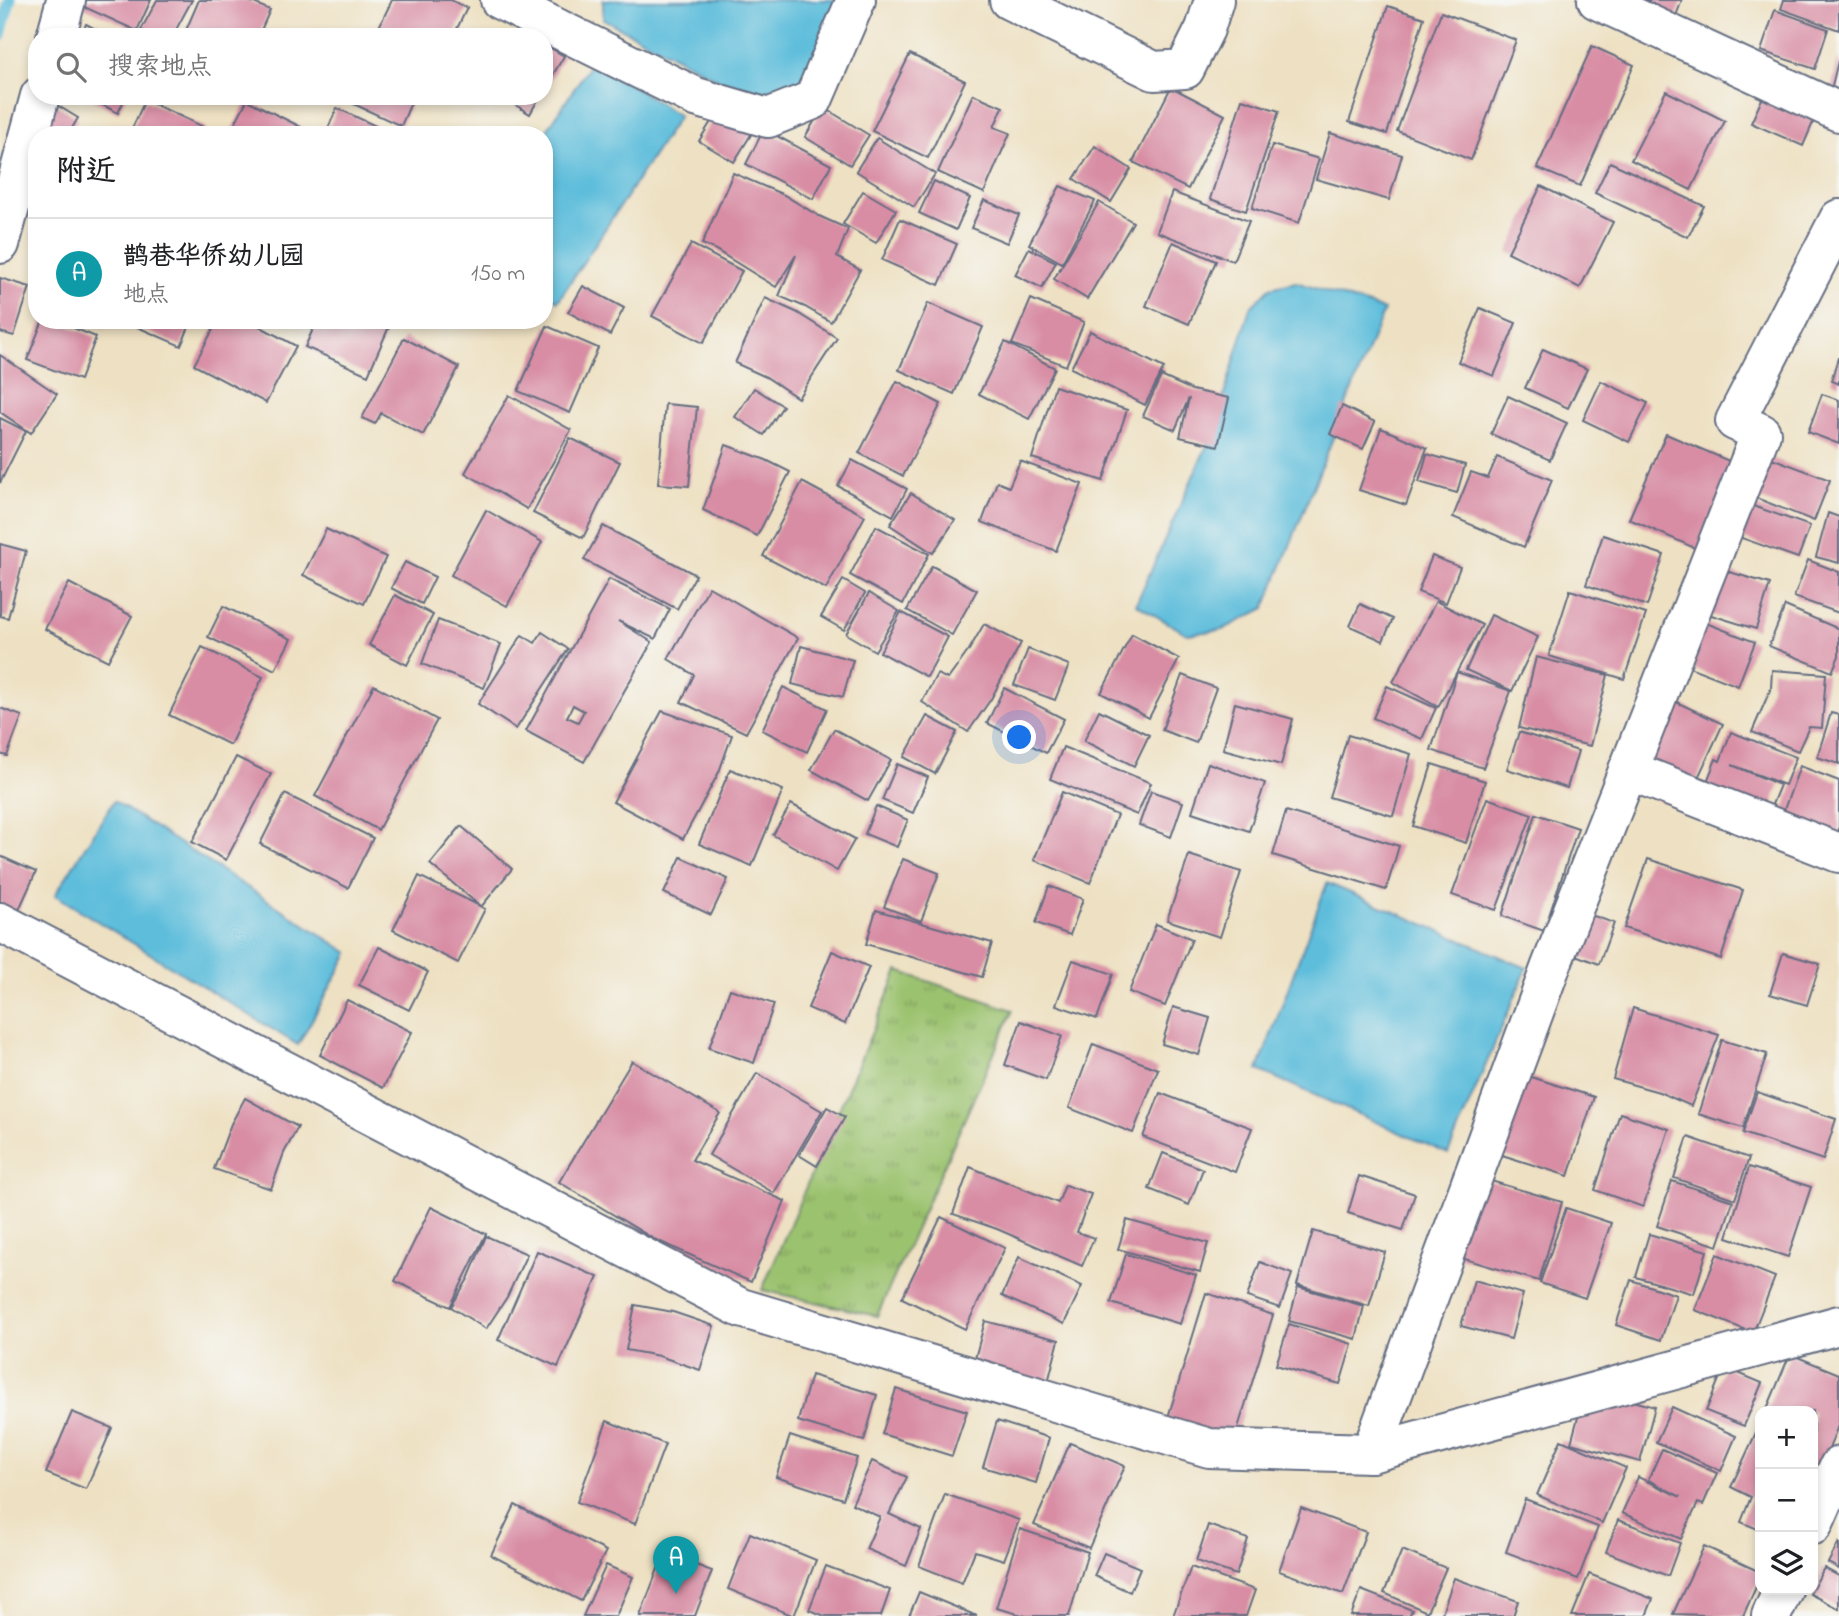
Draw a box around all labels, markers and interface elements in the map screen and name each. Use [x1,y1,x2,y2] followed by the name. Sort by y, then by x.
[28,28,553,105] search box
[52,48,90,86] icon: search
[108,49,212,87] text: 搜索地点
[56,151,116,195] text: 附近
[123,239,305,277] text: 鹊巷华侨幼儿园
[72,258,86,291] text: A
[471,258,525,291] text: 150 m
[123,279,169,312] text: 地点
[1002,720,1036,754] your location
[1755,1406,1818,1595] map controls
[1755,1406,1818,1469] button: +
[1755,1469,1818,1532] button: −
[1755,1532,1818,1595] button: layers
[653,1536,699,1594] pin: A

